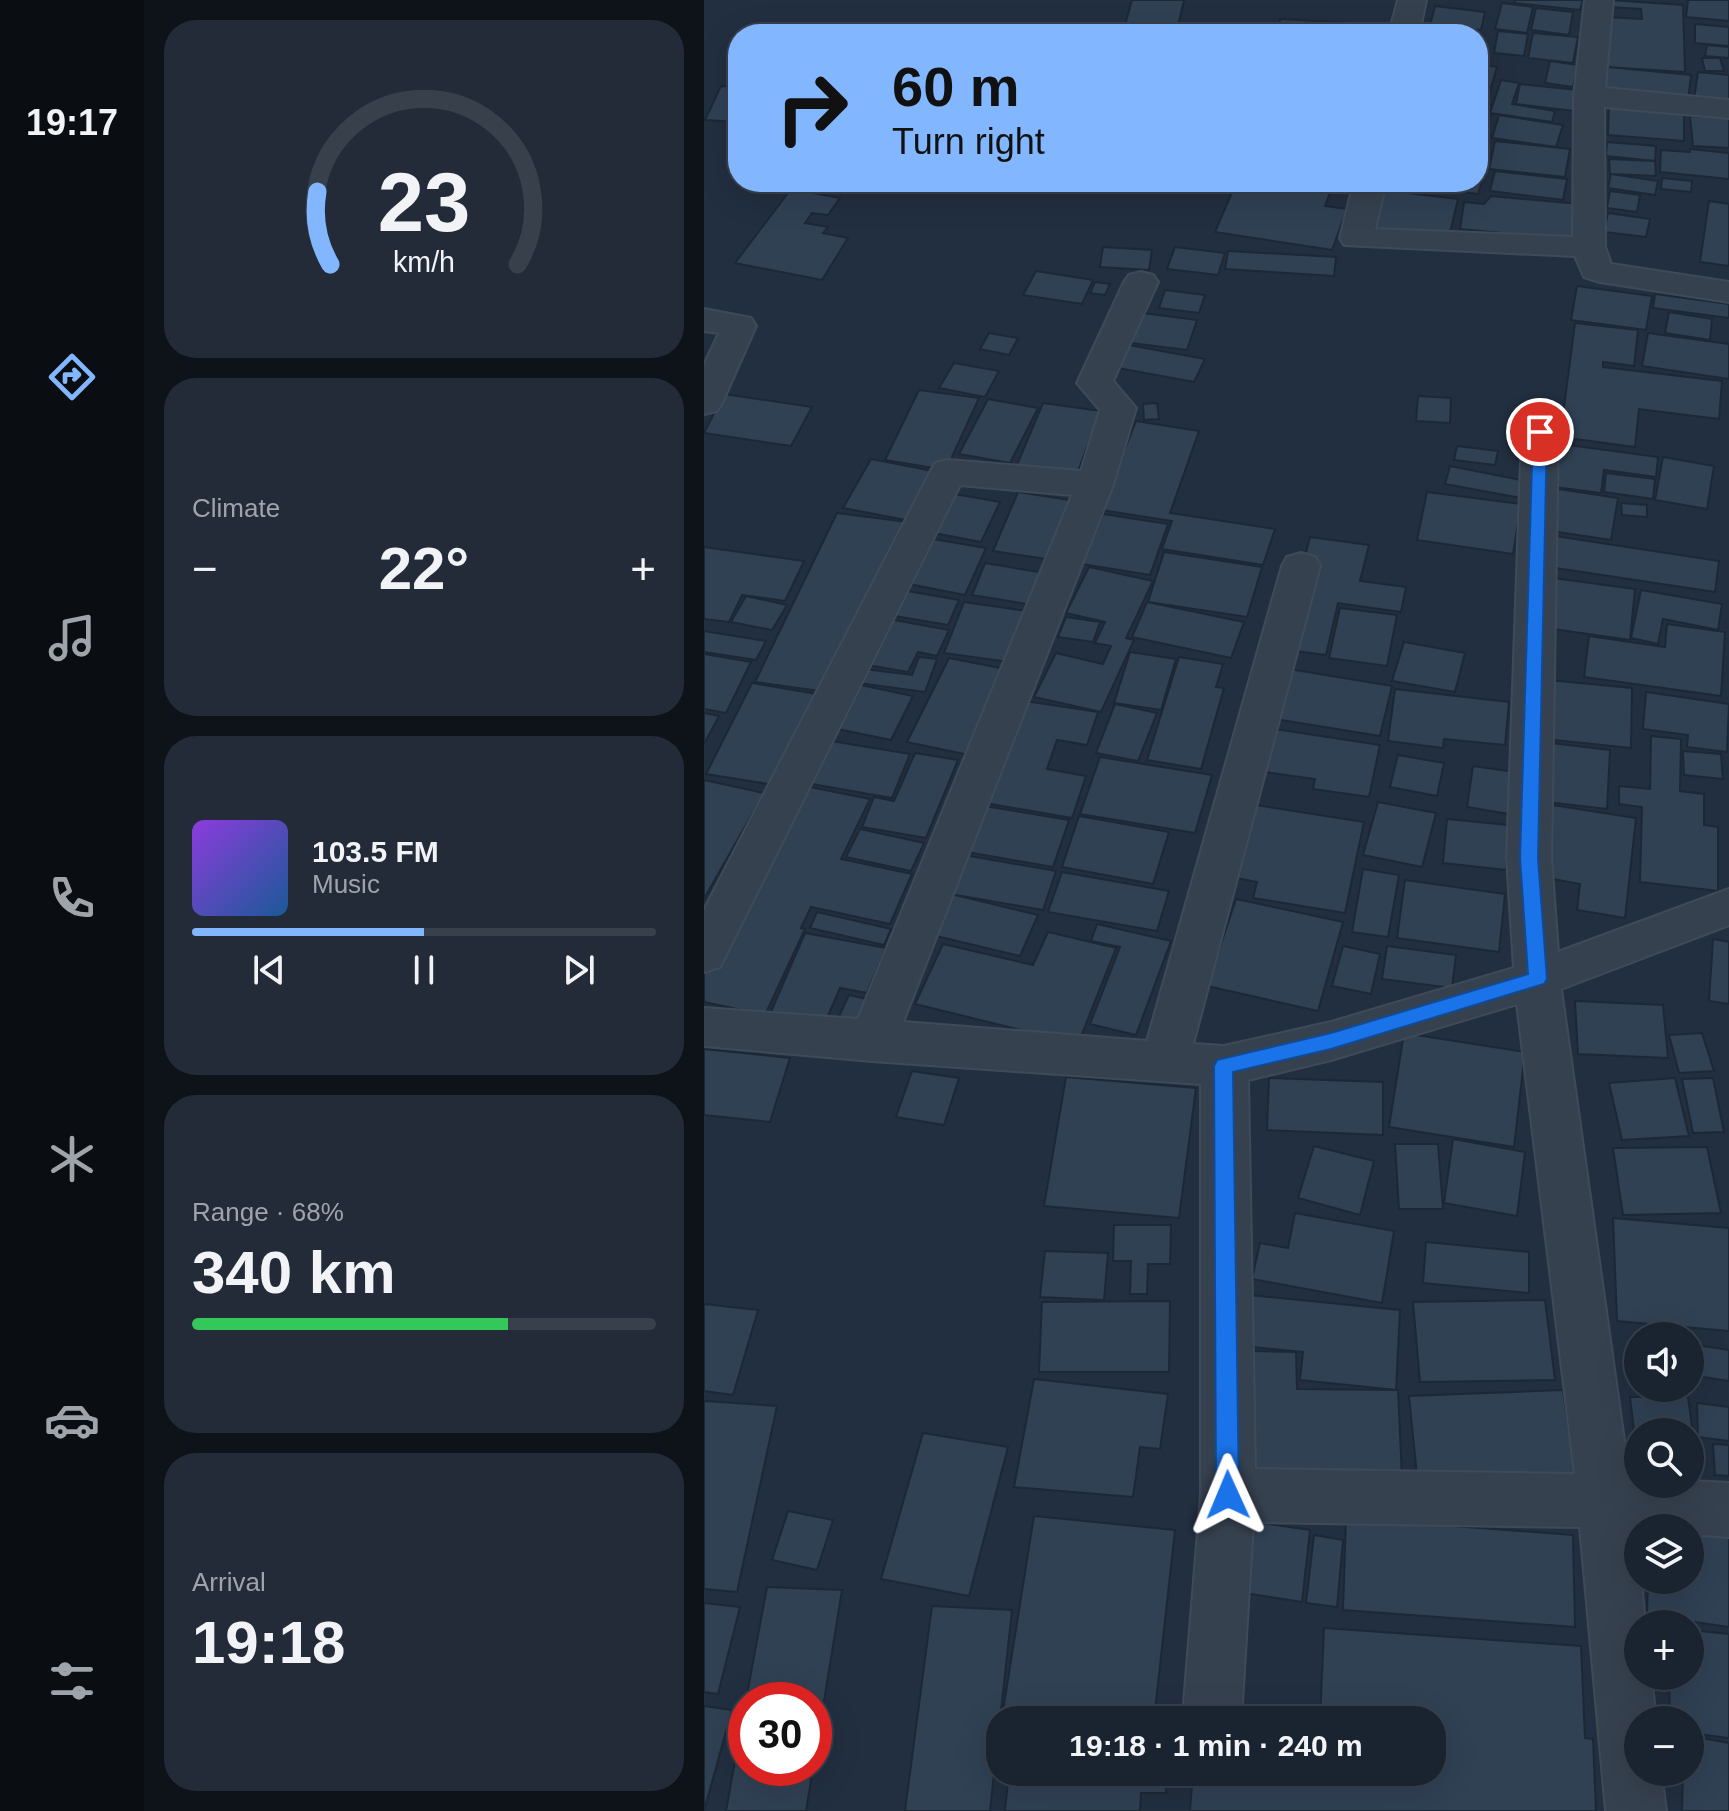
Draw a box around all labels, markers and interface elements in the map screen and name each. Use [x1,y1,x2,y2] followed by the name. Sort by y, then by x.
[892,55,1020,118] text: 60 m
[760,56,864,160] icon: right
[26,102,118,143] text: 19:17
[892,121,1045,162] text: Turn right
[378,156,470,249] text: 23
[393,246,455,278] text: km/h
[44,349,100,405] icon: directions
[1506,398,1574,466] pin
[1518,410,1562,454] icon: arrive
[192,493,280,523] text: Climate
[379,535,469,602] text: 22°
[192,544,218,593] text: −
[630,544,656,593] text: +
[44,610,100,666] icon: music
[312,835,439,868] text: 103.5 FM
[312,869,380,899] text: Music
[44,870,100,926] icon: phone
[247,948,291,992] icon: previous
[402,948,446,992] icon: pause
[557,948,601,992] icon: next
[44,1131,100,1187] icon: climate
[192,1197,344,1227] text: Range · 68%
[192,1239,396,1306] text: 340 km
[1624,1322,1704,1786] map controls
[1624,1322,1704,1402] button: sound
[44,1392,100,1448] icon: car
[1624,1418,1704,1498] button: search
[1186,1453,1270,1537] position arrow
[1624,1514,1704,1594] button: layers
[192,1567,266,1597] text: Arrival
[192,1609,345,1676] text: 19:18
[1624,1610,1704,1690] button: +
[44,1653,100,1709] icon: filters
[728,1682,832,1786] speed limit sign: 30
[1624,1706,1704,1786] button: −
[1069,1729,1363,1762] text: 19:18 · 1 min · 240 m

